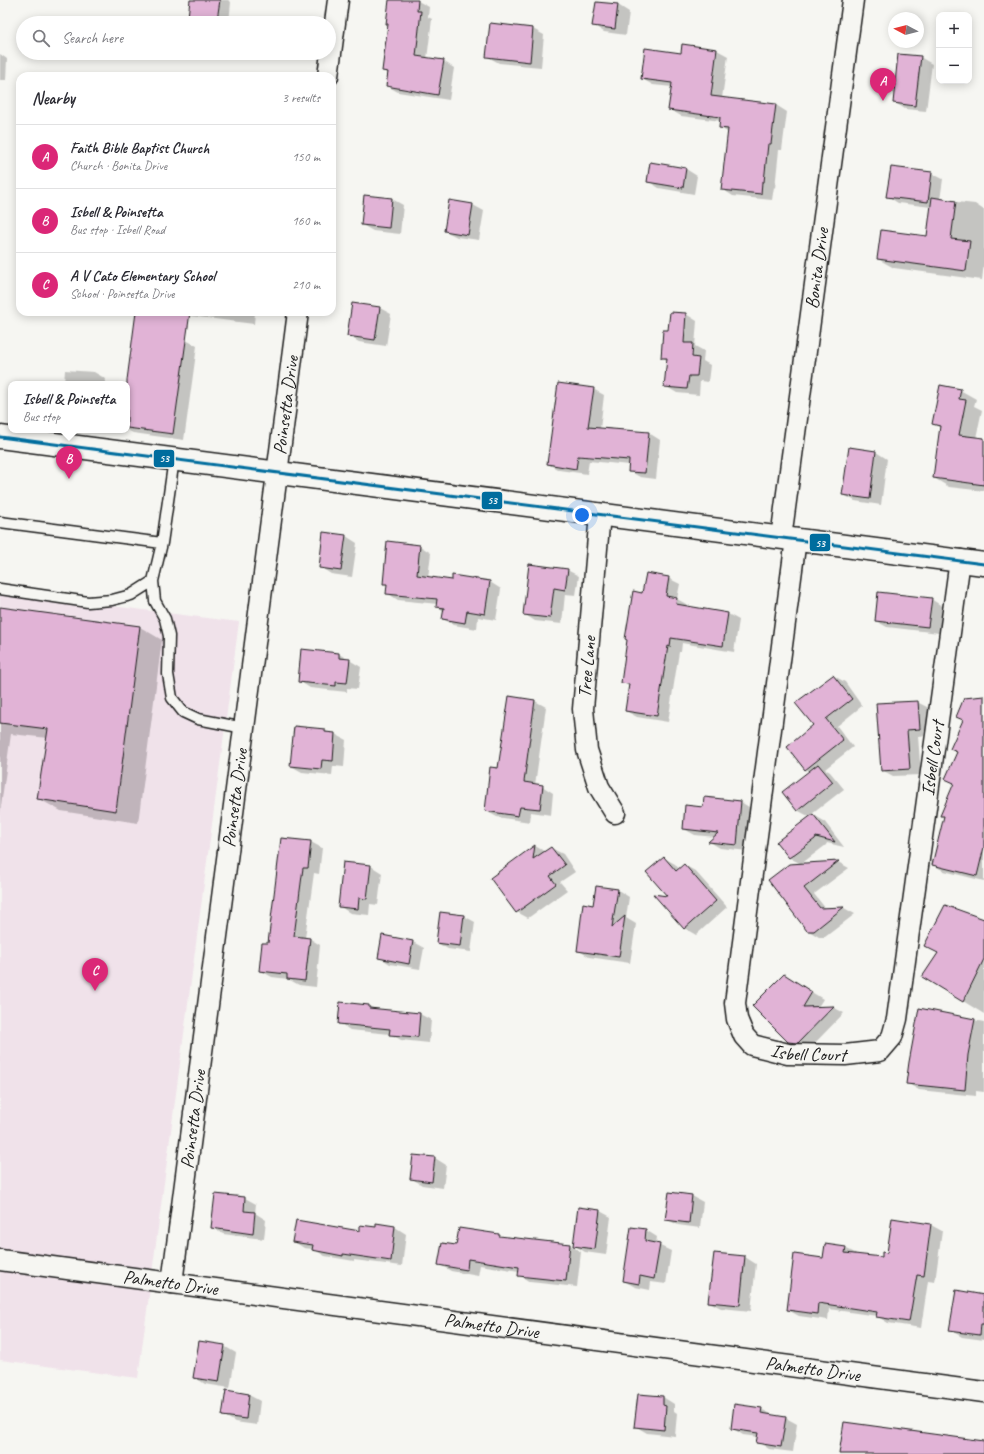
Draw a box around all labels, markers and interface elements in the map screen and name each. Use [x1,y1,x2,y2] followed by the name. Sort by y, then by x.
[888,12,924,48] north arrow
[936,12,972,84] map controls
[936,12,972,48] button: +
[16,16,336,60] search box
[30,27,52,49] icon: search
[62,29,123,48] text: Search here
[936,48,972,84] button: −
[870,68,896,101] pin: A
[32,88,75,109] text: Nearby
[282,90,320,106] text: 3 results
[70,139,209,158] text: Faith Bible Baptist Church
[42,149,48,165] text: A
[292,149,320,165] text: 150 m
[70,158,167,174] text: Church · Bonita Drive
[70,203,163,222] text: Isbell & Poinsetta
[42,213,48,229] text: B
[292,213,320,229] text: 160 m
[70,222,165,238] text: Bus stop · Isbell Road
[800,225,835,310] street label: Bonita Drive
[70,267,215,286] text: A V Cato Elementary School
[42,277,48,293] text: C
[292,277,320,293] text: 210 m
[70,286,174,302] text: School · Poinsetta Drive
[268,353,304,456] street label: Poinsetta Drive
[8,381,130,433] popup
[23,390,115,409] text: Isbell & Poinsetta
[23,409,60,425] text: Bus stop
[56,446,82,479] pin: B
[153,449,175,468] line badge: 53
[159,451,170,465] text: 53
[481,491,503,510] line badge: 53
[487,493,498,507] text: 53
[572,505,592,525] your location
[809,533,831,552] line badge: 53
[815,536,826,550] text: 53
[572,633,602,699] street label: Tree Lane
[916,717,950,797] street label: Isbell Court
[217,746,253,849] street label: Poinsetta Drive
[82,958,108,991] pin: C
[768,1038,849,1067] street label: Isbell Court
[175,1067,212,1170] street label: Poinsetta Drive
[122,1265,221,1301] street label: Palmetto Drive
[443,1308,542,1344] street label: Palmetto Drive
[764,1351,863,1387] street label: Palmetto Drive

